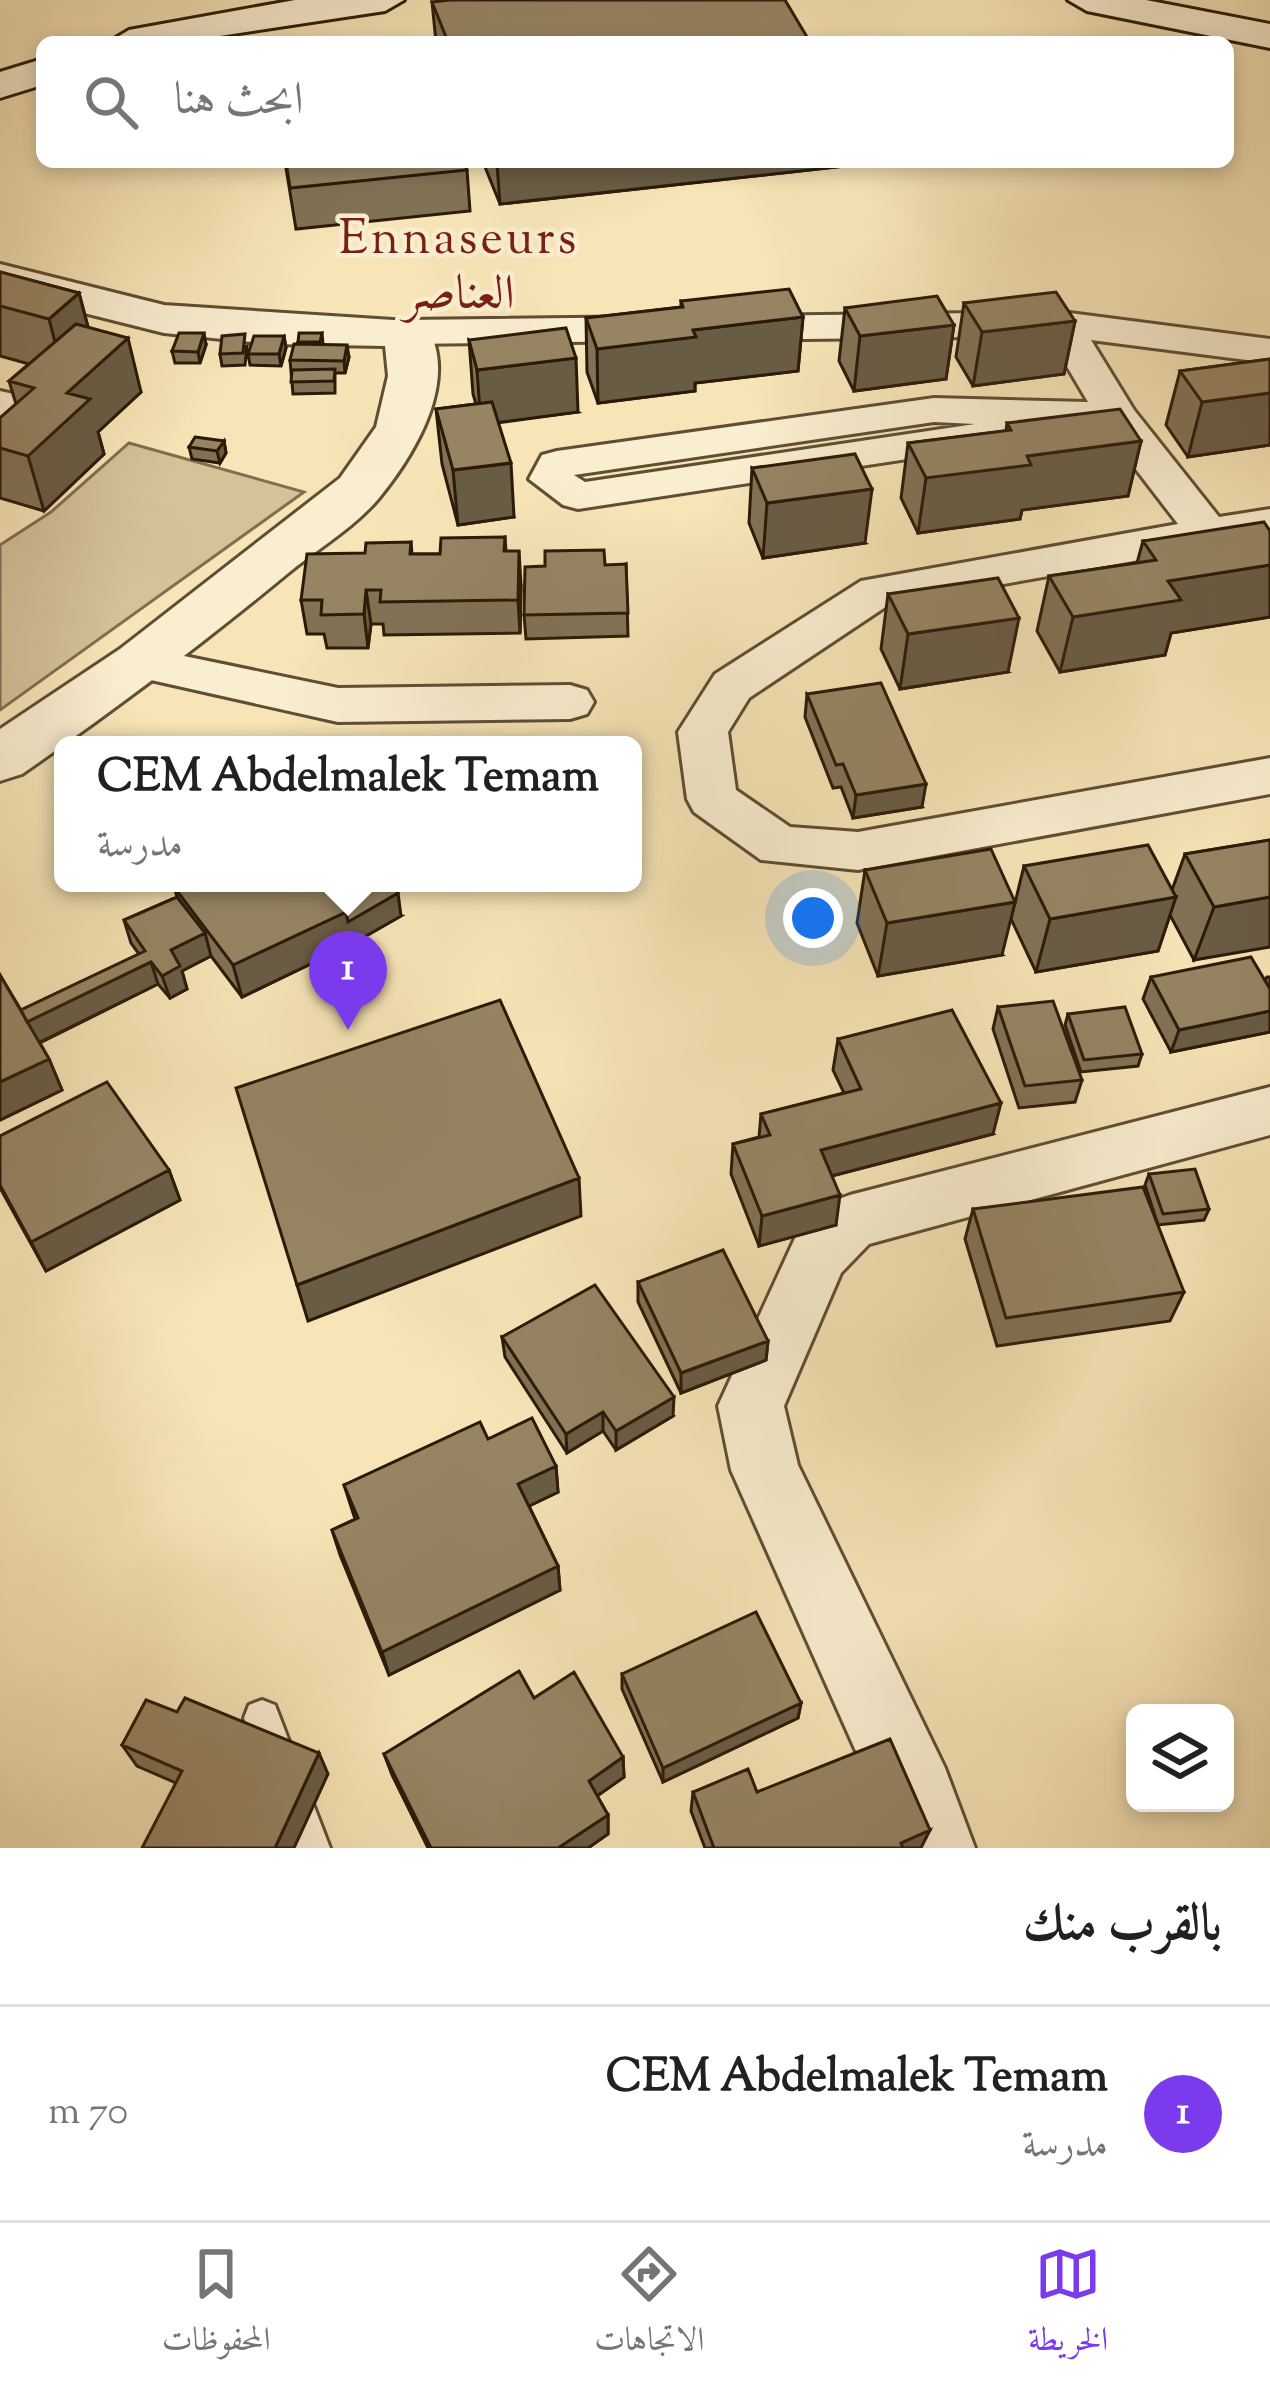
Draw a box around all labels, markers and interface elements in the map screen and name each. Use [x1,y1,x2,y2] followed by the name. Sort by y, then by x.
[36,36,1234,168] search box
[78,69,144,135] icon: search
[174,70,304,135] text: ابحث هنا
[339,207,579,331] district label: Ennaseurs العناصر
[54,736,642,892] popup
[97,747,599,812] text: CEM Abdelmalek Temam
[97,819,183,875] text: مدرسة
[783,888,843,948] your location
[309,931,387,1030] pin: 1
[1126,1704,1234,1812] map controls
[1126,1704,1234,1812] button: layers
[1023,1890,1222,1963] text: بالقرب منك
[606,2047,1108,2112] text: CEM Abdelmalek Temam
[48,2086,128,2142] text: 70 m
[1176,2086,1190,2142] text: 1
[1022,2119,1108,2175] text: مدرسة
[162,2241,271,2371] tab: المحفوظات
[594,2241,704,2371] tab: الاتجاهات
[1028,2241,1108,2371] tab: الخريطة

